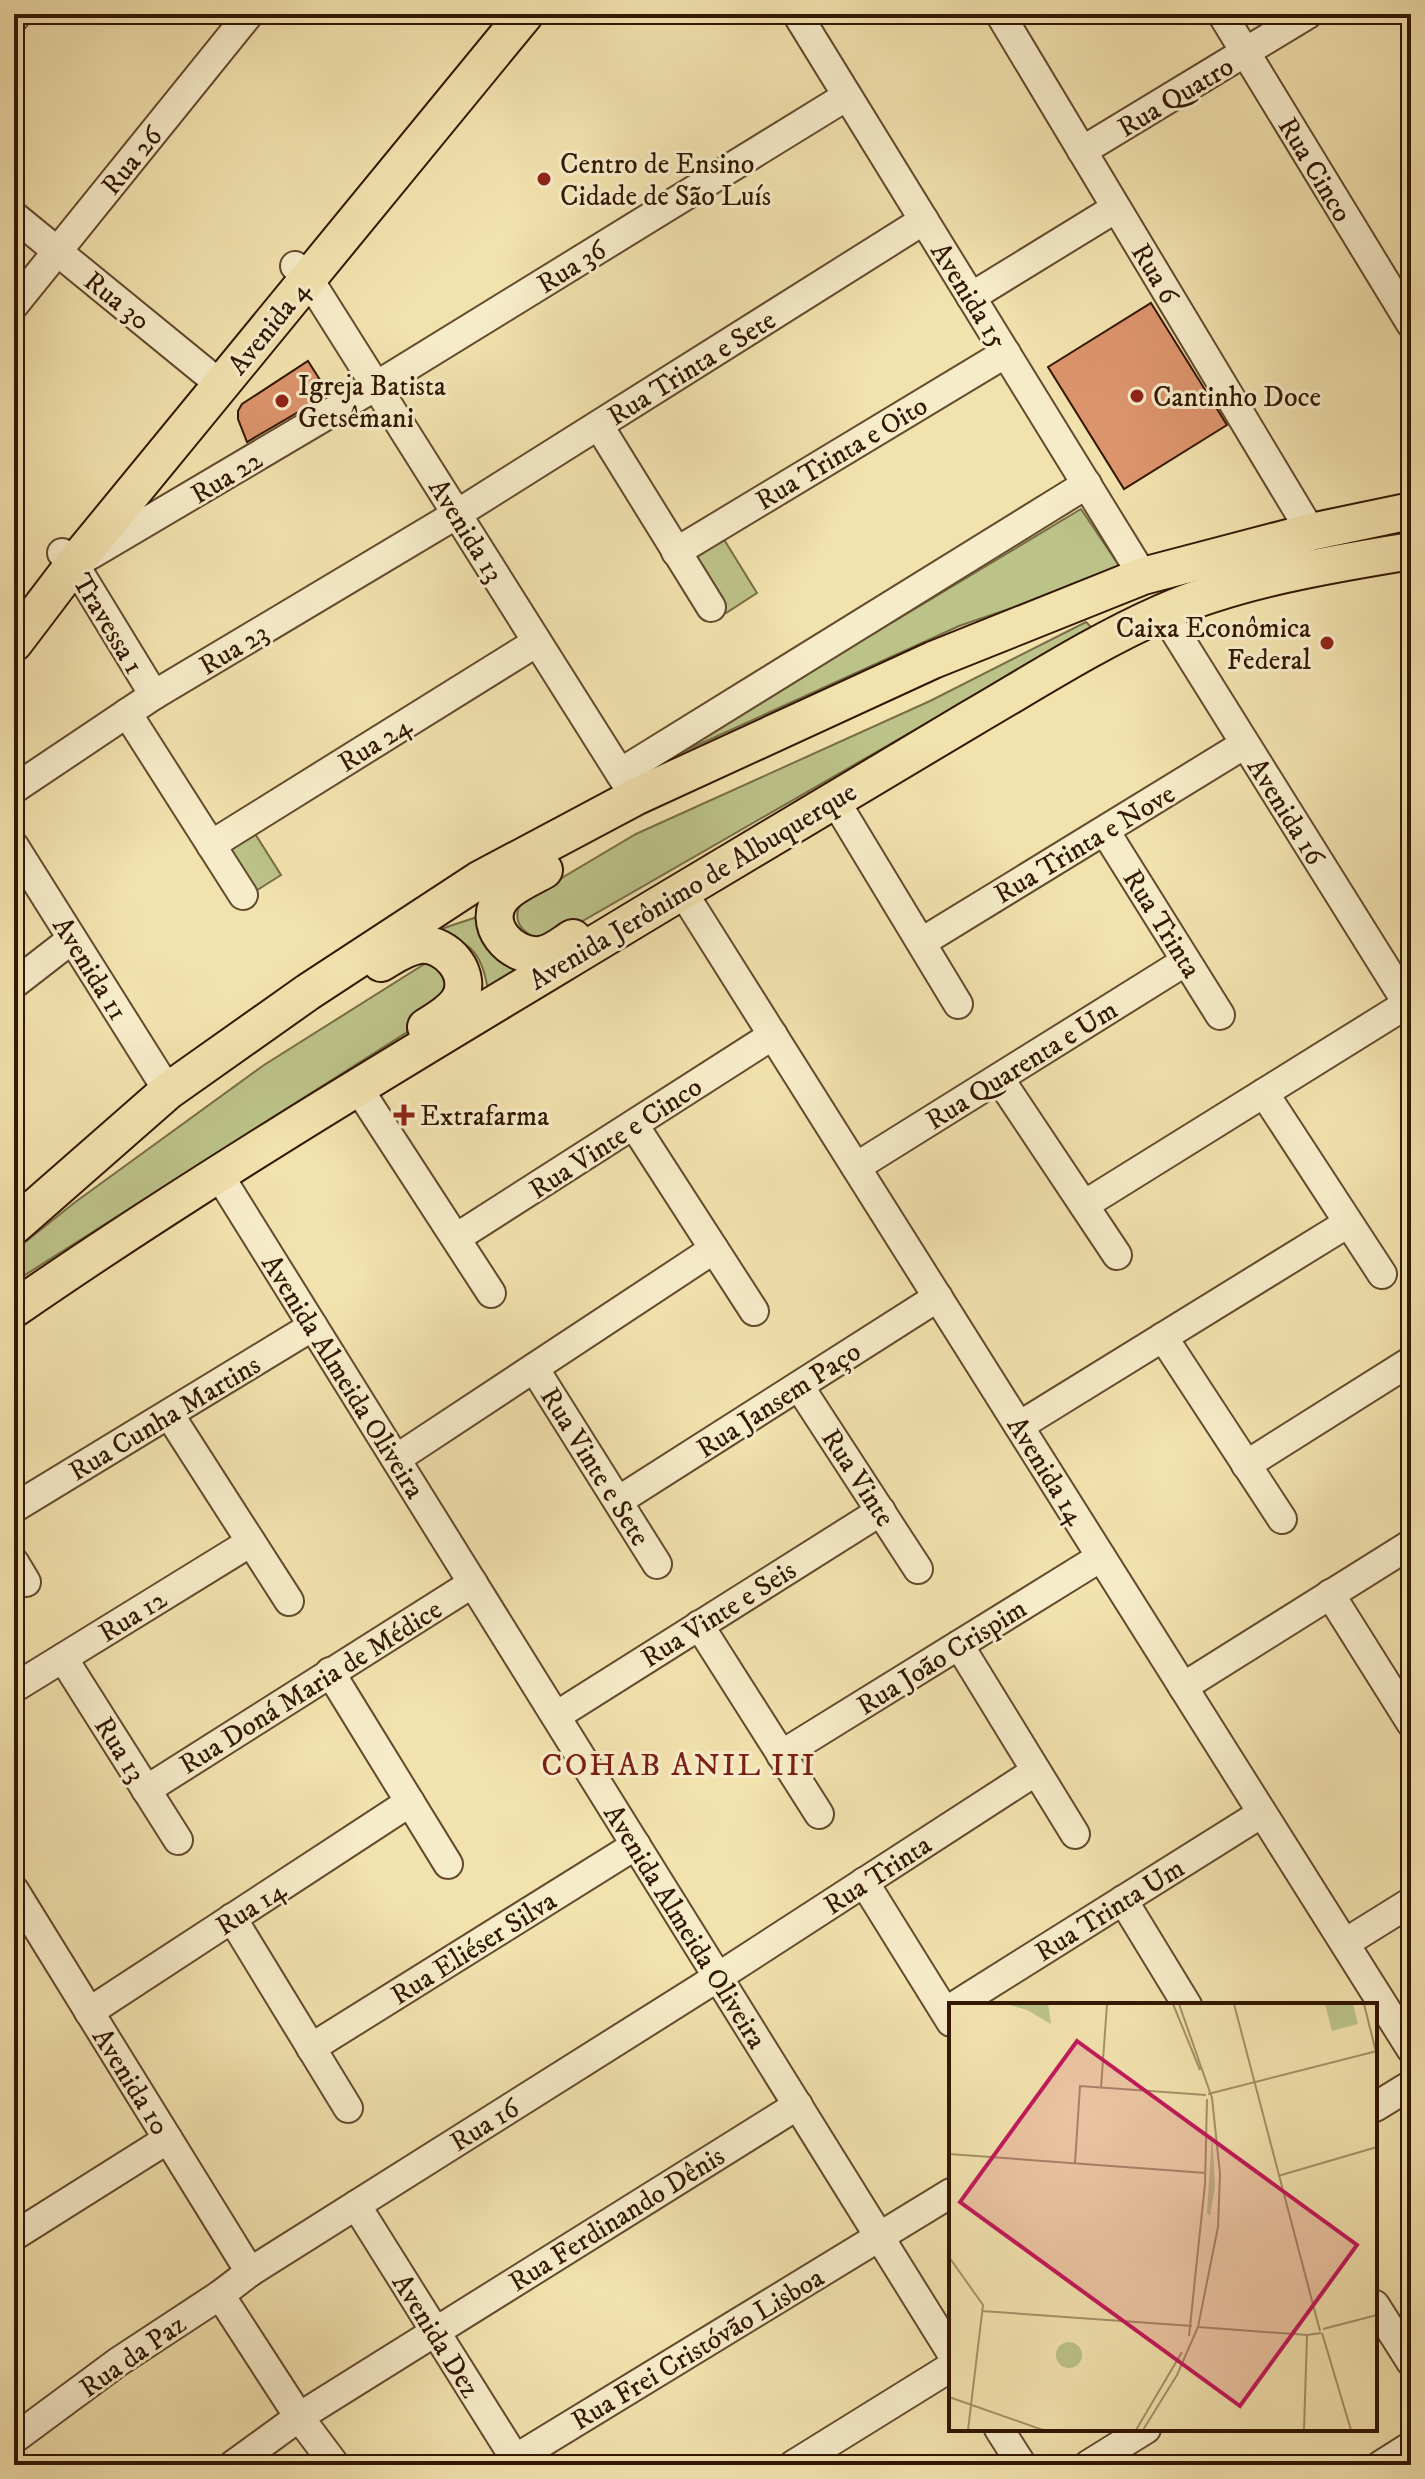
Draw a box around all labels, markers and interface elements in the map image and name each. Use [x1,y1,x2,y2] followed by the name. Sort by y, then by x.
[1111,49,1240,146] street label: Rua Quatro
[1270,111,1360,228] street label: Rua Cinco
[94,118,171,202] street label: Rua 26
[560,147,771,214] place label: Centro de Ensino Cidade de São Luís
[535,170,553,188] marker: Centro de Ensino Cidade de São Luís
[531,232,614,302] street label: Rua 36
[922,236,1015,356] street label: Avenida 15
[1123,237,1187,312] street label: Rua 6
[77,264,157,339] street label: Rua 30
[221,273,318,382] street label: Avenida 4
[601,303,782,434] street label: Rua Trinta e Sete
[298,369,446,436] place label: Igreja Batista Getsêmani
[1153,380,1321,415] place label: Cantinho Doce
[1128,387,1146,405] marker: Cantinho Doce
[749,388,934,518] street label: Rua Trinta e Oito
[273,392,291,410] marker: Igreja Batista Getsêmani
[185,442,269,512] street label: Rua 22
[420,473,511,589] street label: Avenida 13
[64,567,151,680] street label: Travessa 1
[1116,611,1312,678] place label: Caixa Econômica Federal
[193,615,275,683] street label: Rua 23
[1318,634,1336,652] marker: Caixa Econômica Federal
[332,708,419,780] street label: Rua 24
[1239,752,1333,873] street label: Avenida 16
[523,774,863,998] street label: Avenida Jerônimo de Albuquerque
[988,777,1182,912] street label: Rua Trinta e Nove
[1115,863,1209,985] street label: Rua Trinta
[44,911,135,1027] street label: Avenida 11
[920,992,1124,1138] street label: Rua Quarenta e Um
[523,1069,709,1207] street label: Rua Vinte e Cinco
[420,1099,549,1134] place label: Extrafarma
[395,1106,413,1124] marker: Extrafarma
[253,1248,432,1505] street label: Avenida Almeida Oliveira
[690,1334,868,1466] street label: Rua Jansem Paço
[63,1347,267,1489] street label: Rua Cunha Martins
[532,1381,657,1552] street label: Rua Vinte e Sete
[999,1410,1093,1532] street label: Avenida 14
[813,1422,902,1533] street label: Rua Vinte
[635,1553,803,1676] street label: Rua Vinte e Seis
[92,1582,174,1651] street label: Rua 12
[850,1591,1033,1723] street label: Rua João Crispim
[173,1592,449,1782] street label: Rua Doná Maria de Médice
[86,1711,153,1789] street label: Rua 13
[541,1746,817,1786] district label: COHAB ANIL III
[595,1798,774,2055] street label: Avenida Almeida Oliveira
[817,1827,938,1923] street label: Rua Trinta
[1029,1851,1191,1970] street label: Rua Trinta Um
[209,1872,293,1944] street label: Rua 14
[384,1883,563,2013] street label: Rua Eliéser Silva
[949,2003,1377,2431] inset map
[84,2022,177,2142] street label: Avenida 10
[444,2090,527,2160] street label: Rua 16
[502,2139,731,2300] street label: Rua Ferdinando Dênis
[565,2260,830,2439] street label: Rua Frei Cristóvão Lisboa
[384,2267,488,2404] street label: Avenida Dez
[73,2307,193,2406] street label: Rua da Paz

